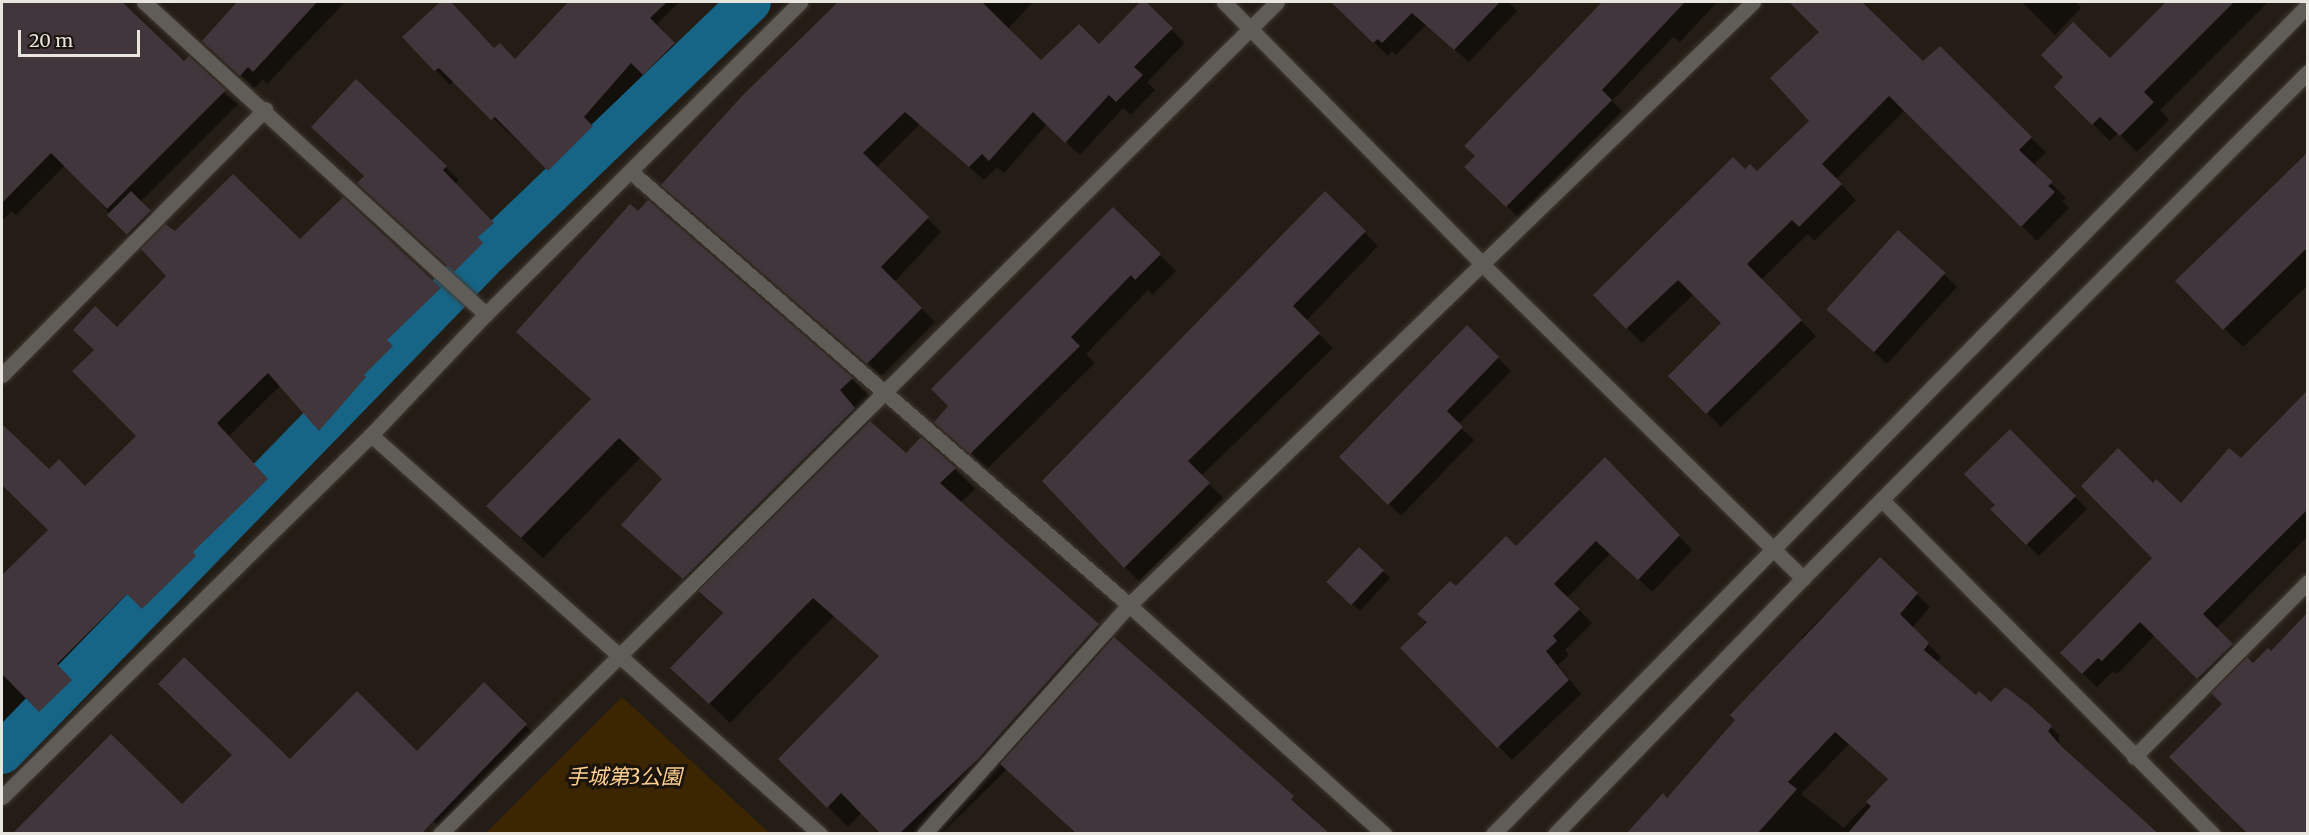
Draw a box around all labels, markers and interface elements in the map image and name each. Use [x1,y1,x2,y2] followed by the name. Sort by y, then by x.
[21,18,142,56] scale bar
[29,29,73,52] text: 20 m
[566,764,682,790] park label: 手城第3公園

